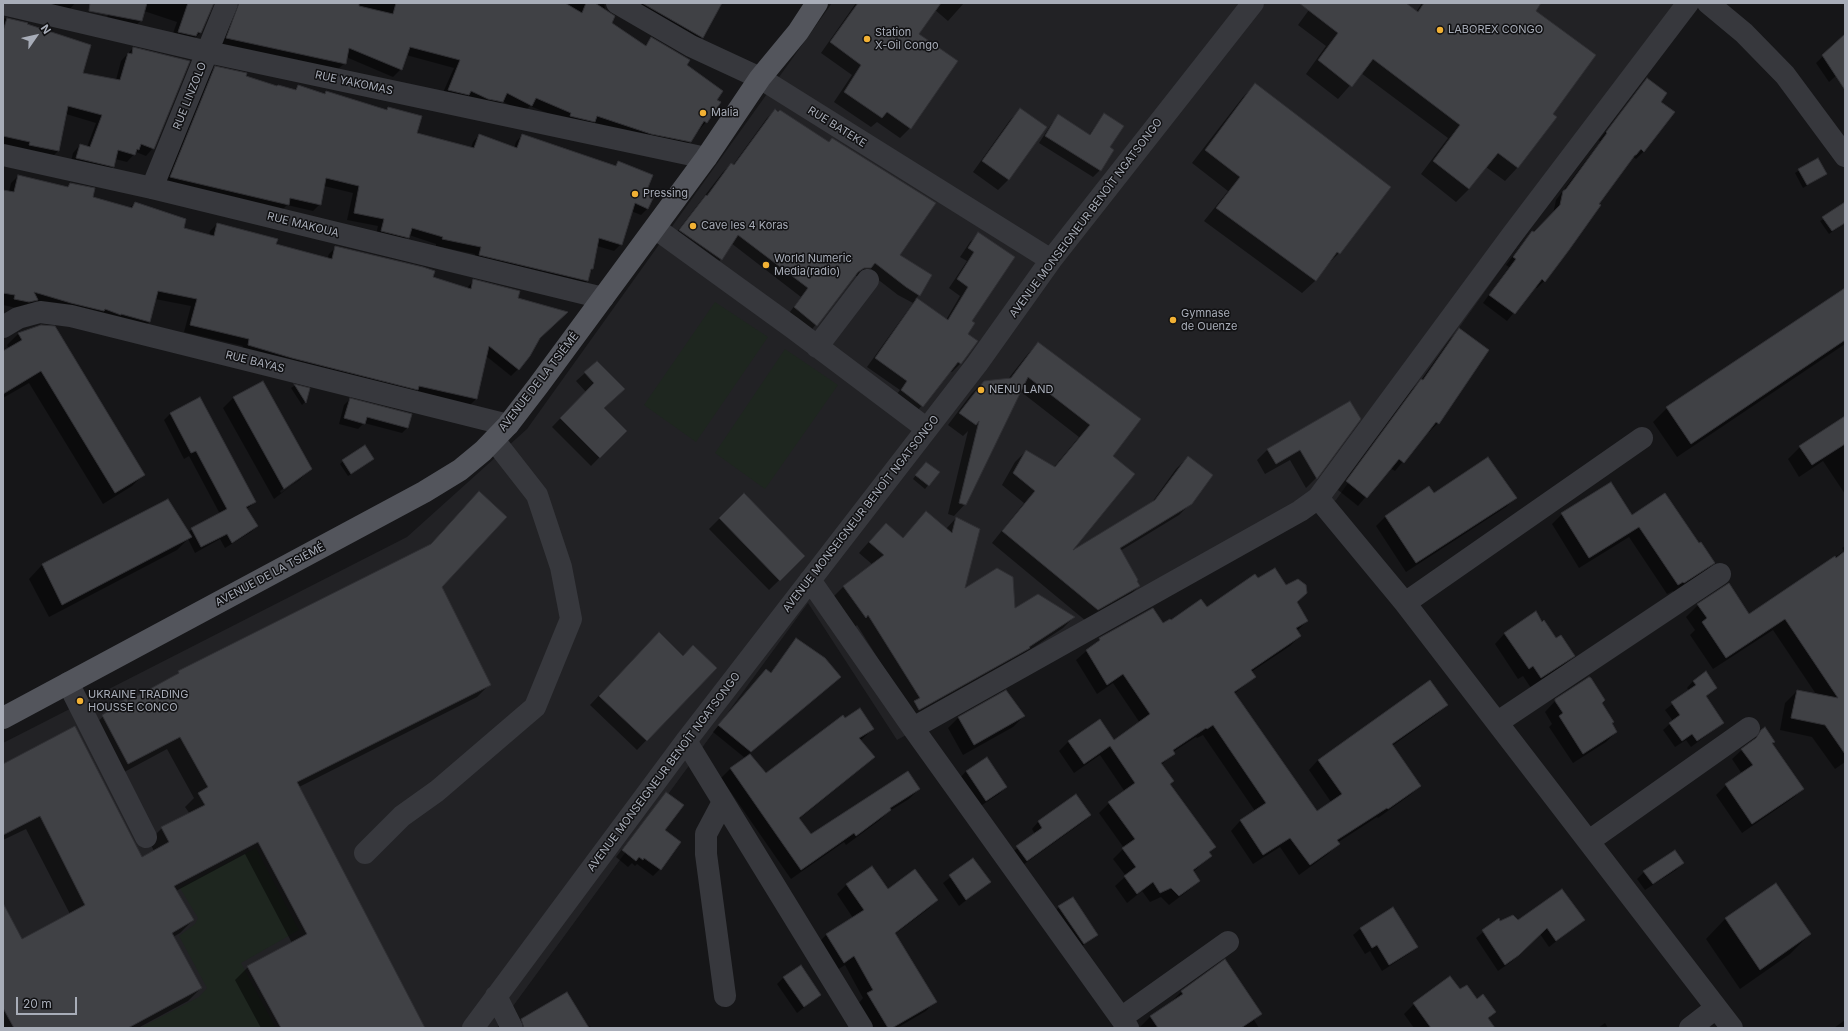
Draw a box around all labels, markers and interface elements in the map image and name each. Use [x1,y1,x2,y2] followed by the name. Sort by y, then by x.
[16,16,56,56] north arrow
[38,22,54,37] text: N
[1448,23,1543,37] place label: LABOREX CONGO
[1435,25,1445,35] marker: LABOREX CONGO
[875,26,938,52] place label: Station X-Oil Congo
[862,34,872,44] marker: Station X-Oil Congo
[170,60,210,132] street label: RUE LINZOLO
[314,68,394,98] street label: RUE YAKOMAS
[805,104,869,150] street label: RUE BATEKE
[711,106,739,120] place label: Malia
[698,108,708,118] marker: Malia
[1007,116,1165,320] street label: AVENUE MONSEIGNEUR BENOÎT NGATSONGO
[643,187,688,201] place label: Pressing
[630,189,640,199] marker: Pressing
[266,210,340,240] street label: RUE MAKOUA
[701,219,788,233] place label: Cave les 4 Koras
[688,221,698,231] marker: Cave les 4 Koras
[774,252,852,278] place label: World Numeric Media(radio)
[761,260,771,270] marker: World Numeric Media(radio)
[1181,307,1237,333] place label: Gymnase de Ouenze
[1168,315,1178,325] marker: Gymnase de Ouenze
[496,330,582,434] street label: AVENUE DE LA TSIÉMÉ
[224,348,286,376] street label: RUE BAYAS
[989,383,1054,397] place label: NENU LAND
[976,385,986,395] marker: NENU LAND
[780,413,942,615] street label: AVENUE MONSEIGNEUR BENOÎT NGATSONGO
[213,541,327,609] street label: AVENUE DE LA TSIÉMÉ
[585,670,743,874] street label: AVENUE MONSEIGNEUR BENOÎT NGATSONGO
[88,688,188,714] place label: UKRAINE TRADING HOUSSE CONCO
[75,696,85,706] marker: UKRAINE TRADING HOUSSE CONCO
[18,989,79,1015] scale bar
[23,996,52,1011] text: 20 m

